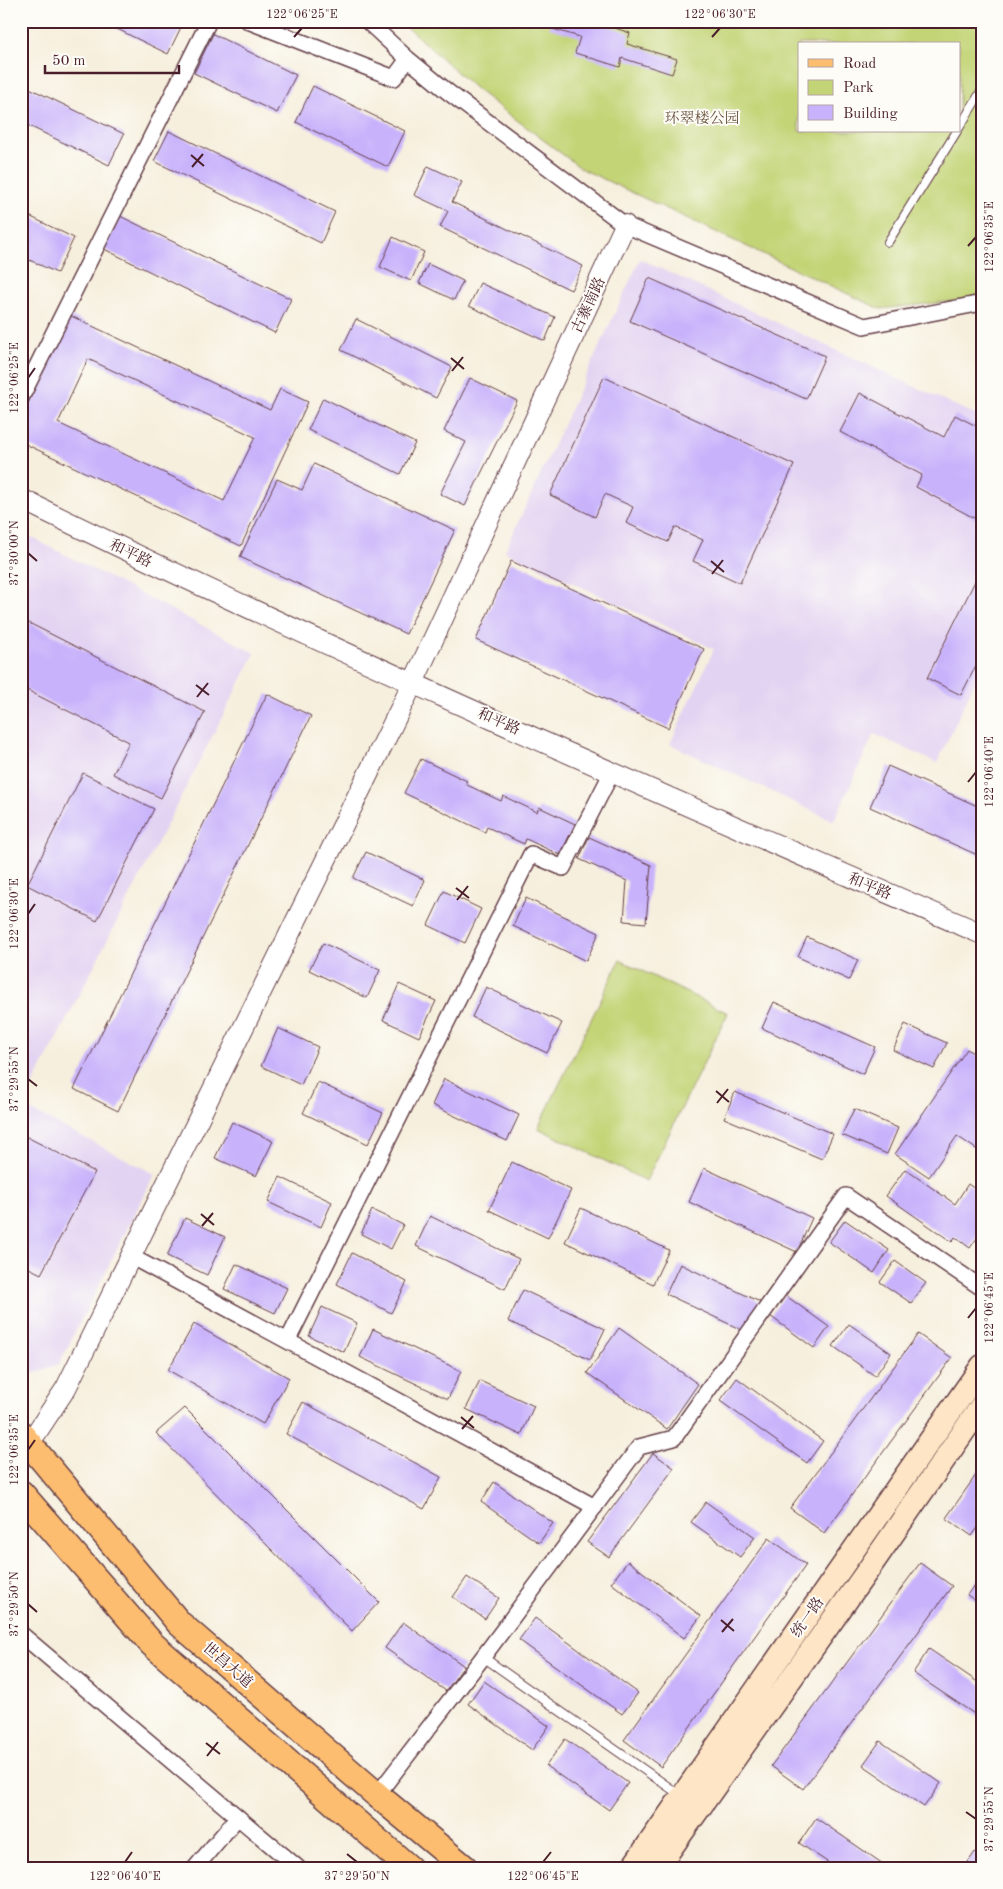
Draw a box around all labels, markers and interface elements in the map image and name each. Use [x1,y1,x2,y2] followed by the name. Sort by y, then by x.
[266,8,338,21] text: 122°06'25"E
[684,9,756,21] text: 122°06'30"E
[45,42,179,74] scale bar
[798,42,960,132] legend
[52,54,86,69] text: 50 m
[843,57,877,72] text: Road
[843,81,874,96] text: Park
[843,107,898,122] text: Building
[664,110,740,127] park label: 环翠楼公园
[983,201,996,273] text: 122°06'35"E
[568,274,609,336] street label: 古寨南路
[8,342,21,414] text: 122°06'25"E
[9,520,21,586] text: 37°30'00"N
[107,536,155,571] street label: 和平路
[475,705,523,738] street label: 和平路
[984,736,996,808] text: 122°06'40"E
[846,870,894,903] street label: 和平路
[9,878,21,950] text: 122°06'30"E
[8,1046,21,1112] text: 37°29'55"N
[983,1272,996,1344] text: 122°06'45"E
[8,1414,21,1486] text: 122°06'35"E
[8,1571,21,1637] text: 37°29'50"N
[788,1594,827,1641] street label: 统一路
[199,1639,256,1691] street label: 世昌大道
[983,1786,996,1852] text: 37°29'55"N
[324,1870,390,1883] text: 37°29'50"N
[507,1870,579,1883] text: 122°06'45"E
[89,1871,161,1883] text: 122°06'40"E

